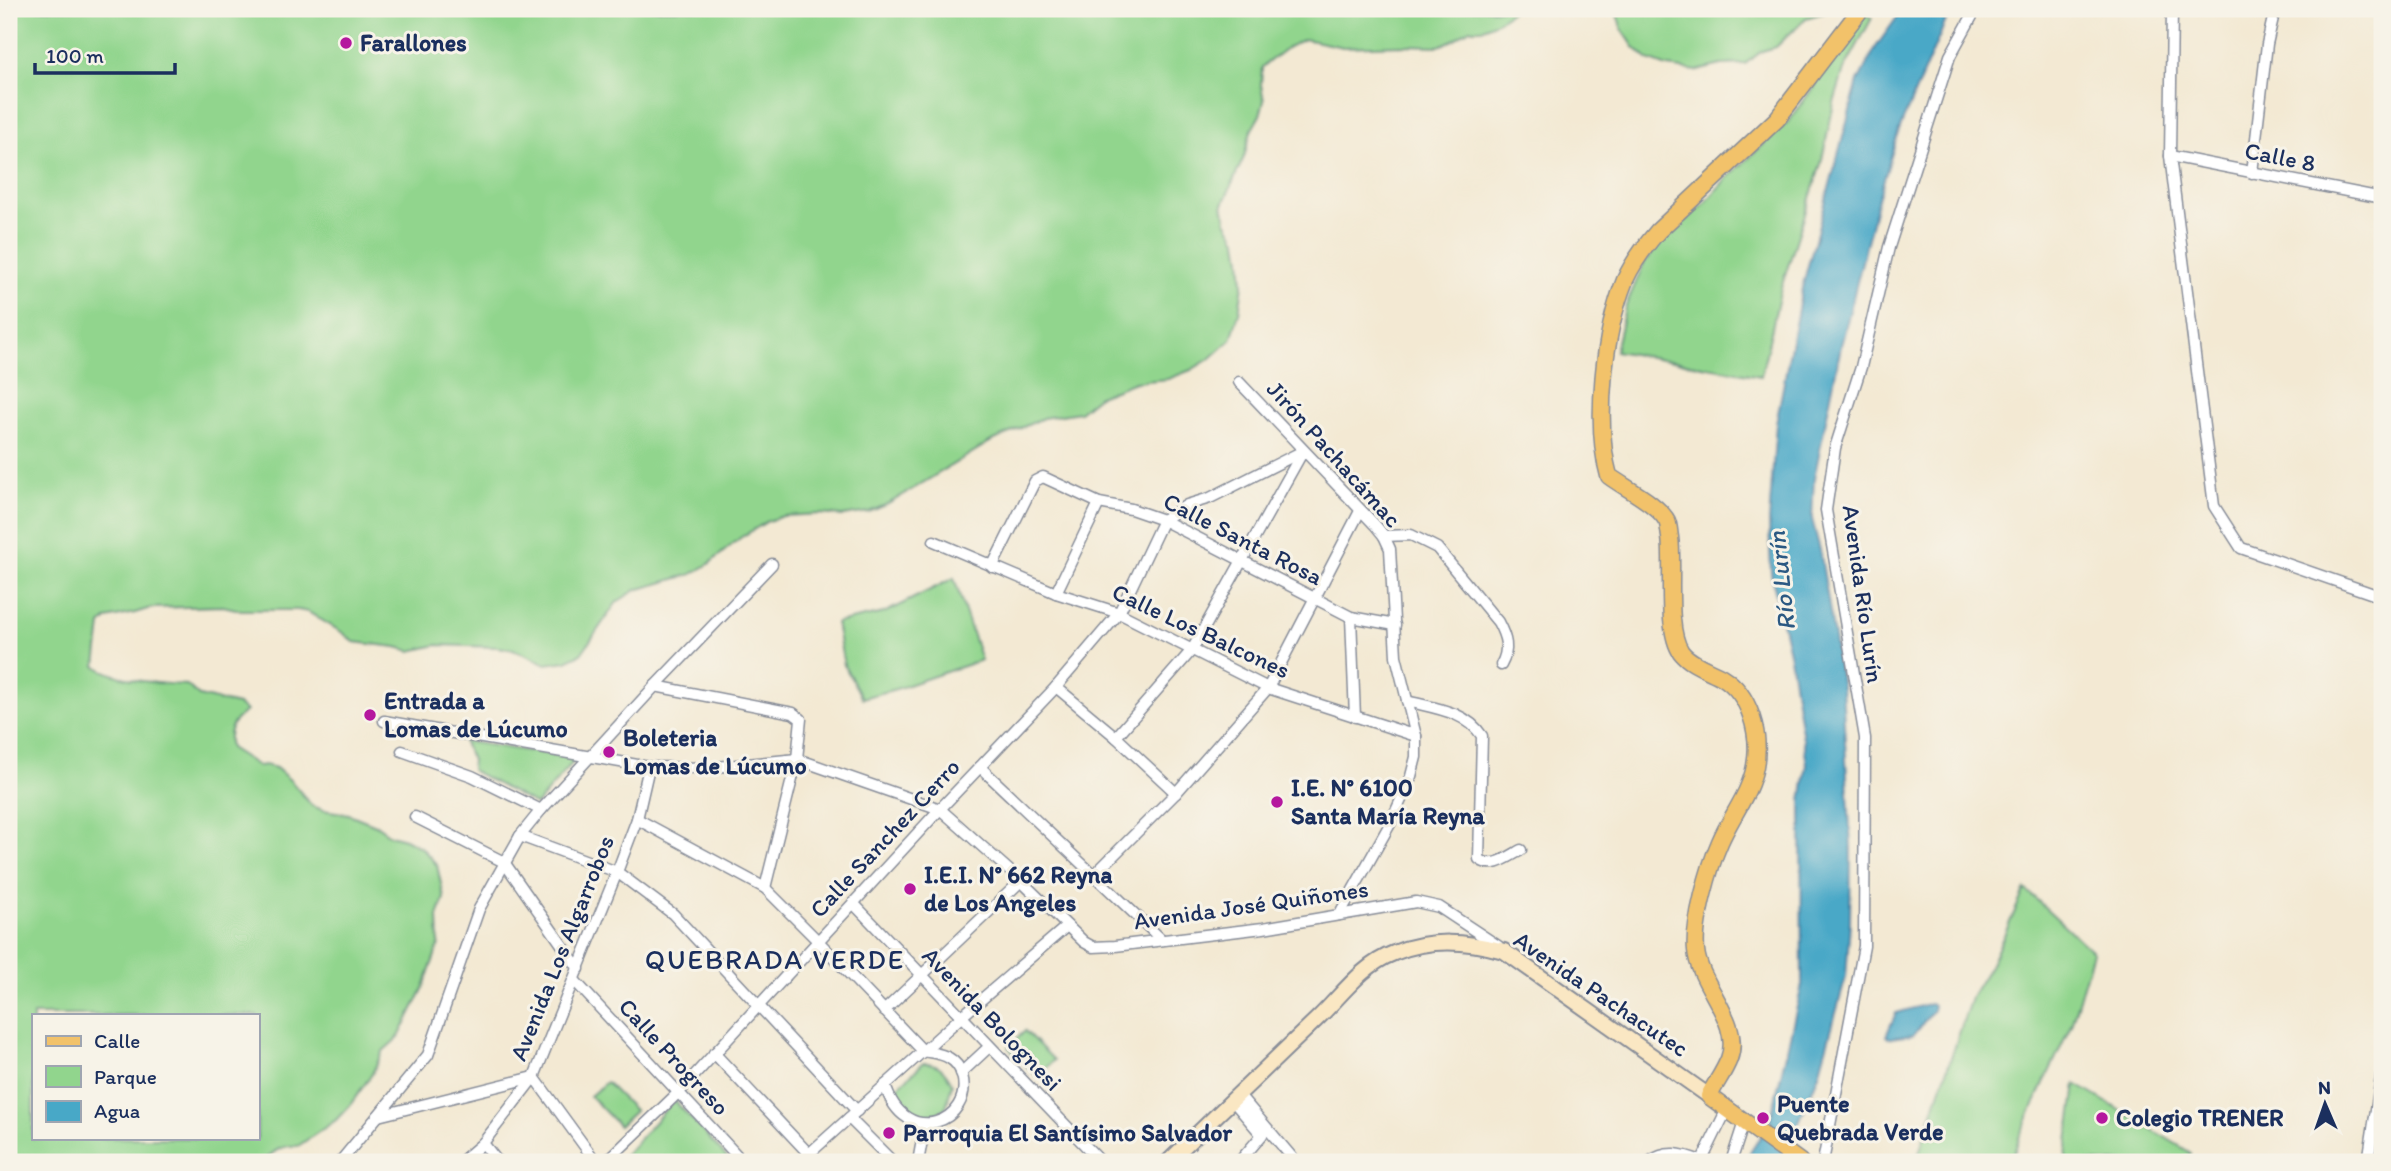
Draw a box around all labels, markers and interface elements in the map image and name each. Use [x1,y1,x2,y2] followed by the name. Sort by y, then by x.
[360,28,467,57] place label: Farallones
[35,32,175,76] scale bar
[338,35,354,51] marker: Farallones
[46,43,104,68] text: 100 m
[2242,135,2318,178] street label: Calle 8
[1261,374,1408,533] street label: Jirón Pachacámac
[1159,486,1328,591] street label: Calle Santa Rosa
[1837,503,1890,685] street label: Avenida Río Lurín
[1760,530,1802,632] water label: Río Lurín
[1108,577,1295,684] street label: Calle Los Balcones
[384,686,568,743] place label: Entrada a Lomas de Lúcumo
[362,707,378,723] marker: Entrada a Lomas de Lúcumo
[623,723,807,780] place label: Boleteria Lomas de Lúcumo
[601,744,617,760] marker: Boleteria Lomas de Lúcumo
[803,752,966,923] street label: Calle Sanchez Cerro
[1291,773,1485,831] place label: I.E. N° 6100 Santa María Reyna
[1269,794,1285,810] marker: I.E. N° 6100 Santa María Reyna
[503,831,620,1065] street label: Avenida Los Algarrobos
[924,860,1112,918] place label: I.E.I. N° 662 Reyna de Los Angeles
[1132,874,1370,935] street label: Avenida José Quiñones
[902,881,918,897] marker: I.E.I. N° 662 Reyna de Los Angeles
[1509,924,1694,1063] street label: Avenida Pachacutec
[916,941,1068,1096] street label: Avenida Bolognesi
[645,942,905,976] district label: QUEBRADA VERDE
[613,992,736,1121] street label: Calle Progreso
[32,1014,259,1140] legend
[94,1028,140,1053] text: Calle
[94,1064,157,1089] text: Parque
[2290,1070,2360,1140] north arrow
[2318,1076,2331,1099] text: N
[1777,1089,1944,1146] place label: Puente Quebrada Verde
[94,1098,140,1123] text: Agua
[2116,1103,2284,1133] place label: Colegio TRENER
[1755,1110,1771,1126] marker: Puente Quebrada Verde
[2094,1110,2110,1126] marker: Colegio TRENER
[903,1118,1233,1148] place label: Parroquia El Santísimo Salvador
[881,1125,897,1141] marker: Parroquia El Santísimo Salvador

